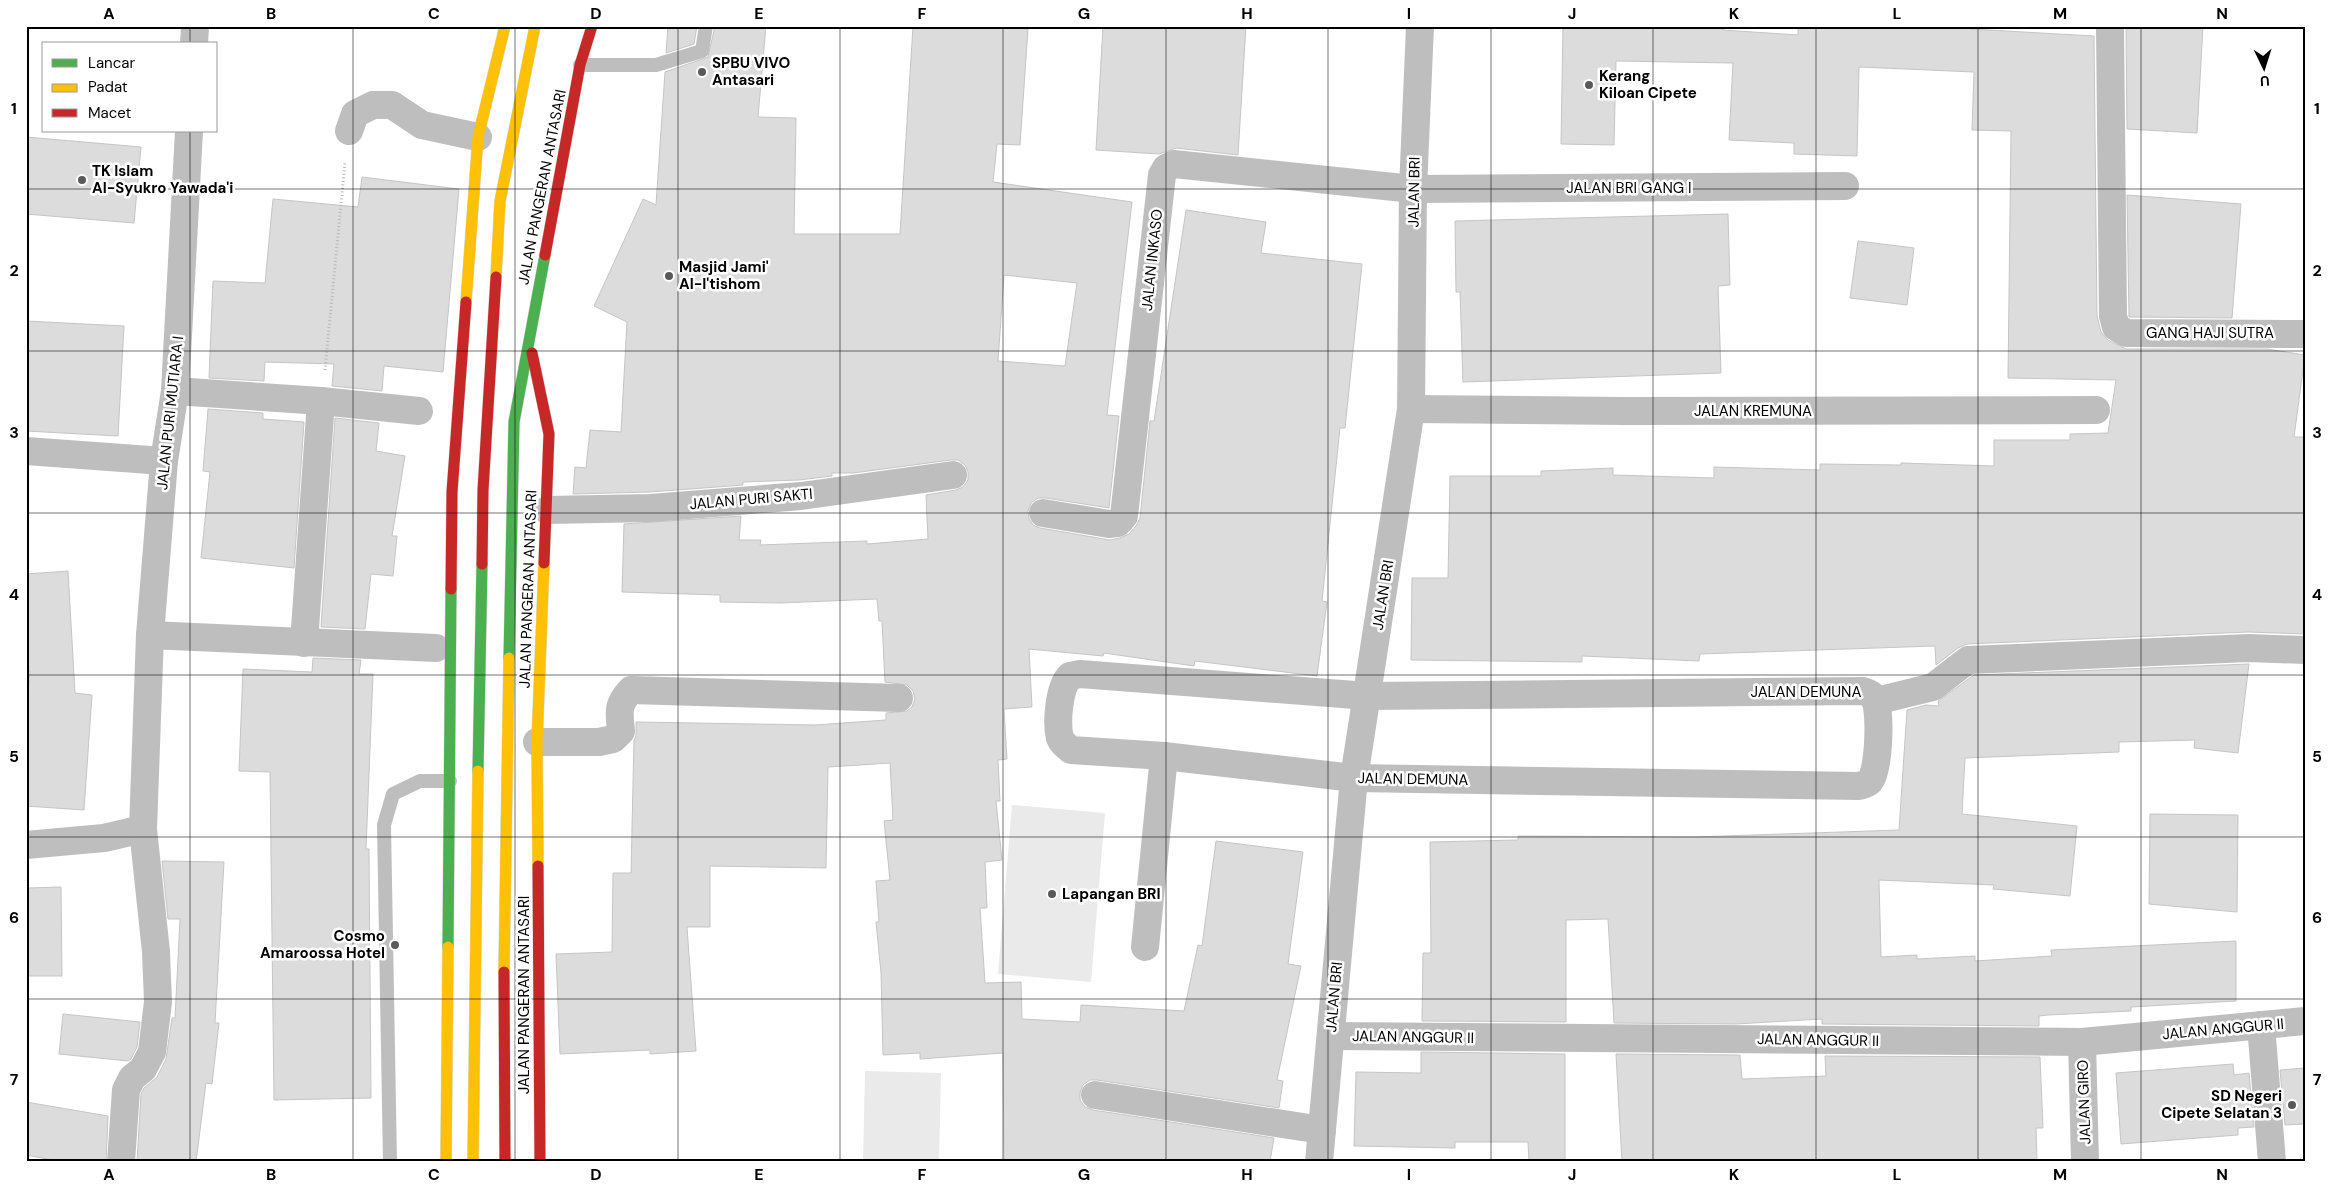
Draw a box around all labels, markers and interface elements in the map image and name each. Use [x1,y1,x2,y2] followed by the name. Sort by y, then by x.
[103,3,115,24] text: A
[266,3,276,24] text: B
[428,3,440,24] text: C
[590,3,602,24] text: D
[754,3,764,24] text: E
[918,3,927,24] text: F
[1078,3,1090,24] text: G
[1241,3,1253,24] text: H
[1407,3,1411,24] text: I
[1568,3,1576,24] text: J
[1729,3,1740,24] text: K
[1893,3,1902,24] text: L
[2053,3,2067,24] text: M
[2216,3,2228,24] text: N
[42,42,218,132] legend
[2238,42,2288,92] north arrow
[88,53,135,73] text: Lancar
[712,53,791,90] place label: SPBU VIVO Antasari
[696,66,708,78] marker: SPBU VIVO Antasari
[1599,66,1697,103] place label: Kerang Kiloan Cipete
[2259,72,2270,90] text: U
[88,77,128,97] text: Padat
[1583,79,1595,91] marker: Kerang Kiloan Cipete
[513,88,571,286] street label: JALAN PANGERAN ANTASARI
[11,98,17,119] text: 1
[2314,98,2320,119] text: 1
[88,103,132,123] text: Macet
[1403,156,1425,228] street label: JALAN BRI
[92,161,233,198] place label: TK Islam Al-Syukro Yawada'i
[76,174,88,186] marker: TK Islam Al-Syukro Yawada'i
[1566,178,1692,198] street label: JALAN BRI GANG I
[1137,208,1167,312] street label: JALAN INKASO
[679,257,769,294] place label: Masjid Jami' Al-I'tishom
[9,260,19,281] text: 2
[2312,260,2322,281] text: 2
[663,270,675,282] marker: Masjid Jami' Al-I'tishom
[2146,323,2274,343] street label: GANG HAJI SUTRA
[152,335,188,491] street label: JALAN PURI MUTIARA I
[1694,401,1812,421] street label: JALAN KREMUNA
[9,422,19,443] text: 3
[2312,422,2322,443] text: 3
[689,484,813,514] street label: JALAN PURI SAKTI
[515,489,541,689] street label: JALAN PANGERAN ANTASARI
[1368,559,1398,631] street label: JALAN BRI
[9,584,19,605] text: 4
[2312,584,2322,605] text: 4
[1751,682,1861,702] street label: JALAN DEMUNA
[9,746,19,767] text: 5
[2312,746,2322,767] text: 5
[1357,768,1469,790] street label: JALAN DEMUNA
[1062,884,1161,904] place label: Lapangan BRI
[1046,888,1058,900] marker: Lapangan BRI
[514,896,534,1094] street label: JALAN PANGERAN ANTASARI
[9,907,19,928] text: 6
[2312,907,2322,928] text: 6
[260,926,385,963] place label: Cosmo Amaroossa Hotel
[389,939,401,951] marker: Cosmo Amaroossa Hotel
[1321,961,1347,1033] street label: JALAN BRI
[2161,1014,2285,1044] street label: JALAN ANGGUR II
[1352,1026,1474,1048] street label: JALAN ANGGUR II
[1757,1029,1879,1051] street label: JALAN ANGGUR II
[2073,1059,2095,1145] street label: JALAN GIRO
[10,1069,19,1090] text: 7
[2313,1069,2322,1090] text: 7
[2161,1086,2282,1123] place label: SD Negeri Cipete Selatan 3
[2286,1099,2298,1111] marker: SD Negeri Cipete Selatan 3
[103,1164,115,1185] text: A
[266,1164,276,1185] text: B
[428,1164,440,1185] text: C
[590,1164,602,1185] text: D
[754,1164,764,1185] text: E
[918,1164,927,1185] text: F
[1078,1164,1090,1185] text: G
[1241,1164,1253,1185] text: H
[1407,1164,1411,1185] text: I
[1568,1164,1576,1185] text: J
[1729,1164,1740,1185] text: K
[1893,1164,1902,1185] text: L
[2053,1164,2067,1185] text: M
[2216,1164,2228,1185] text: N

